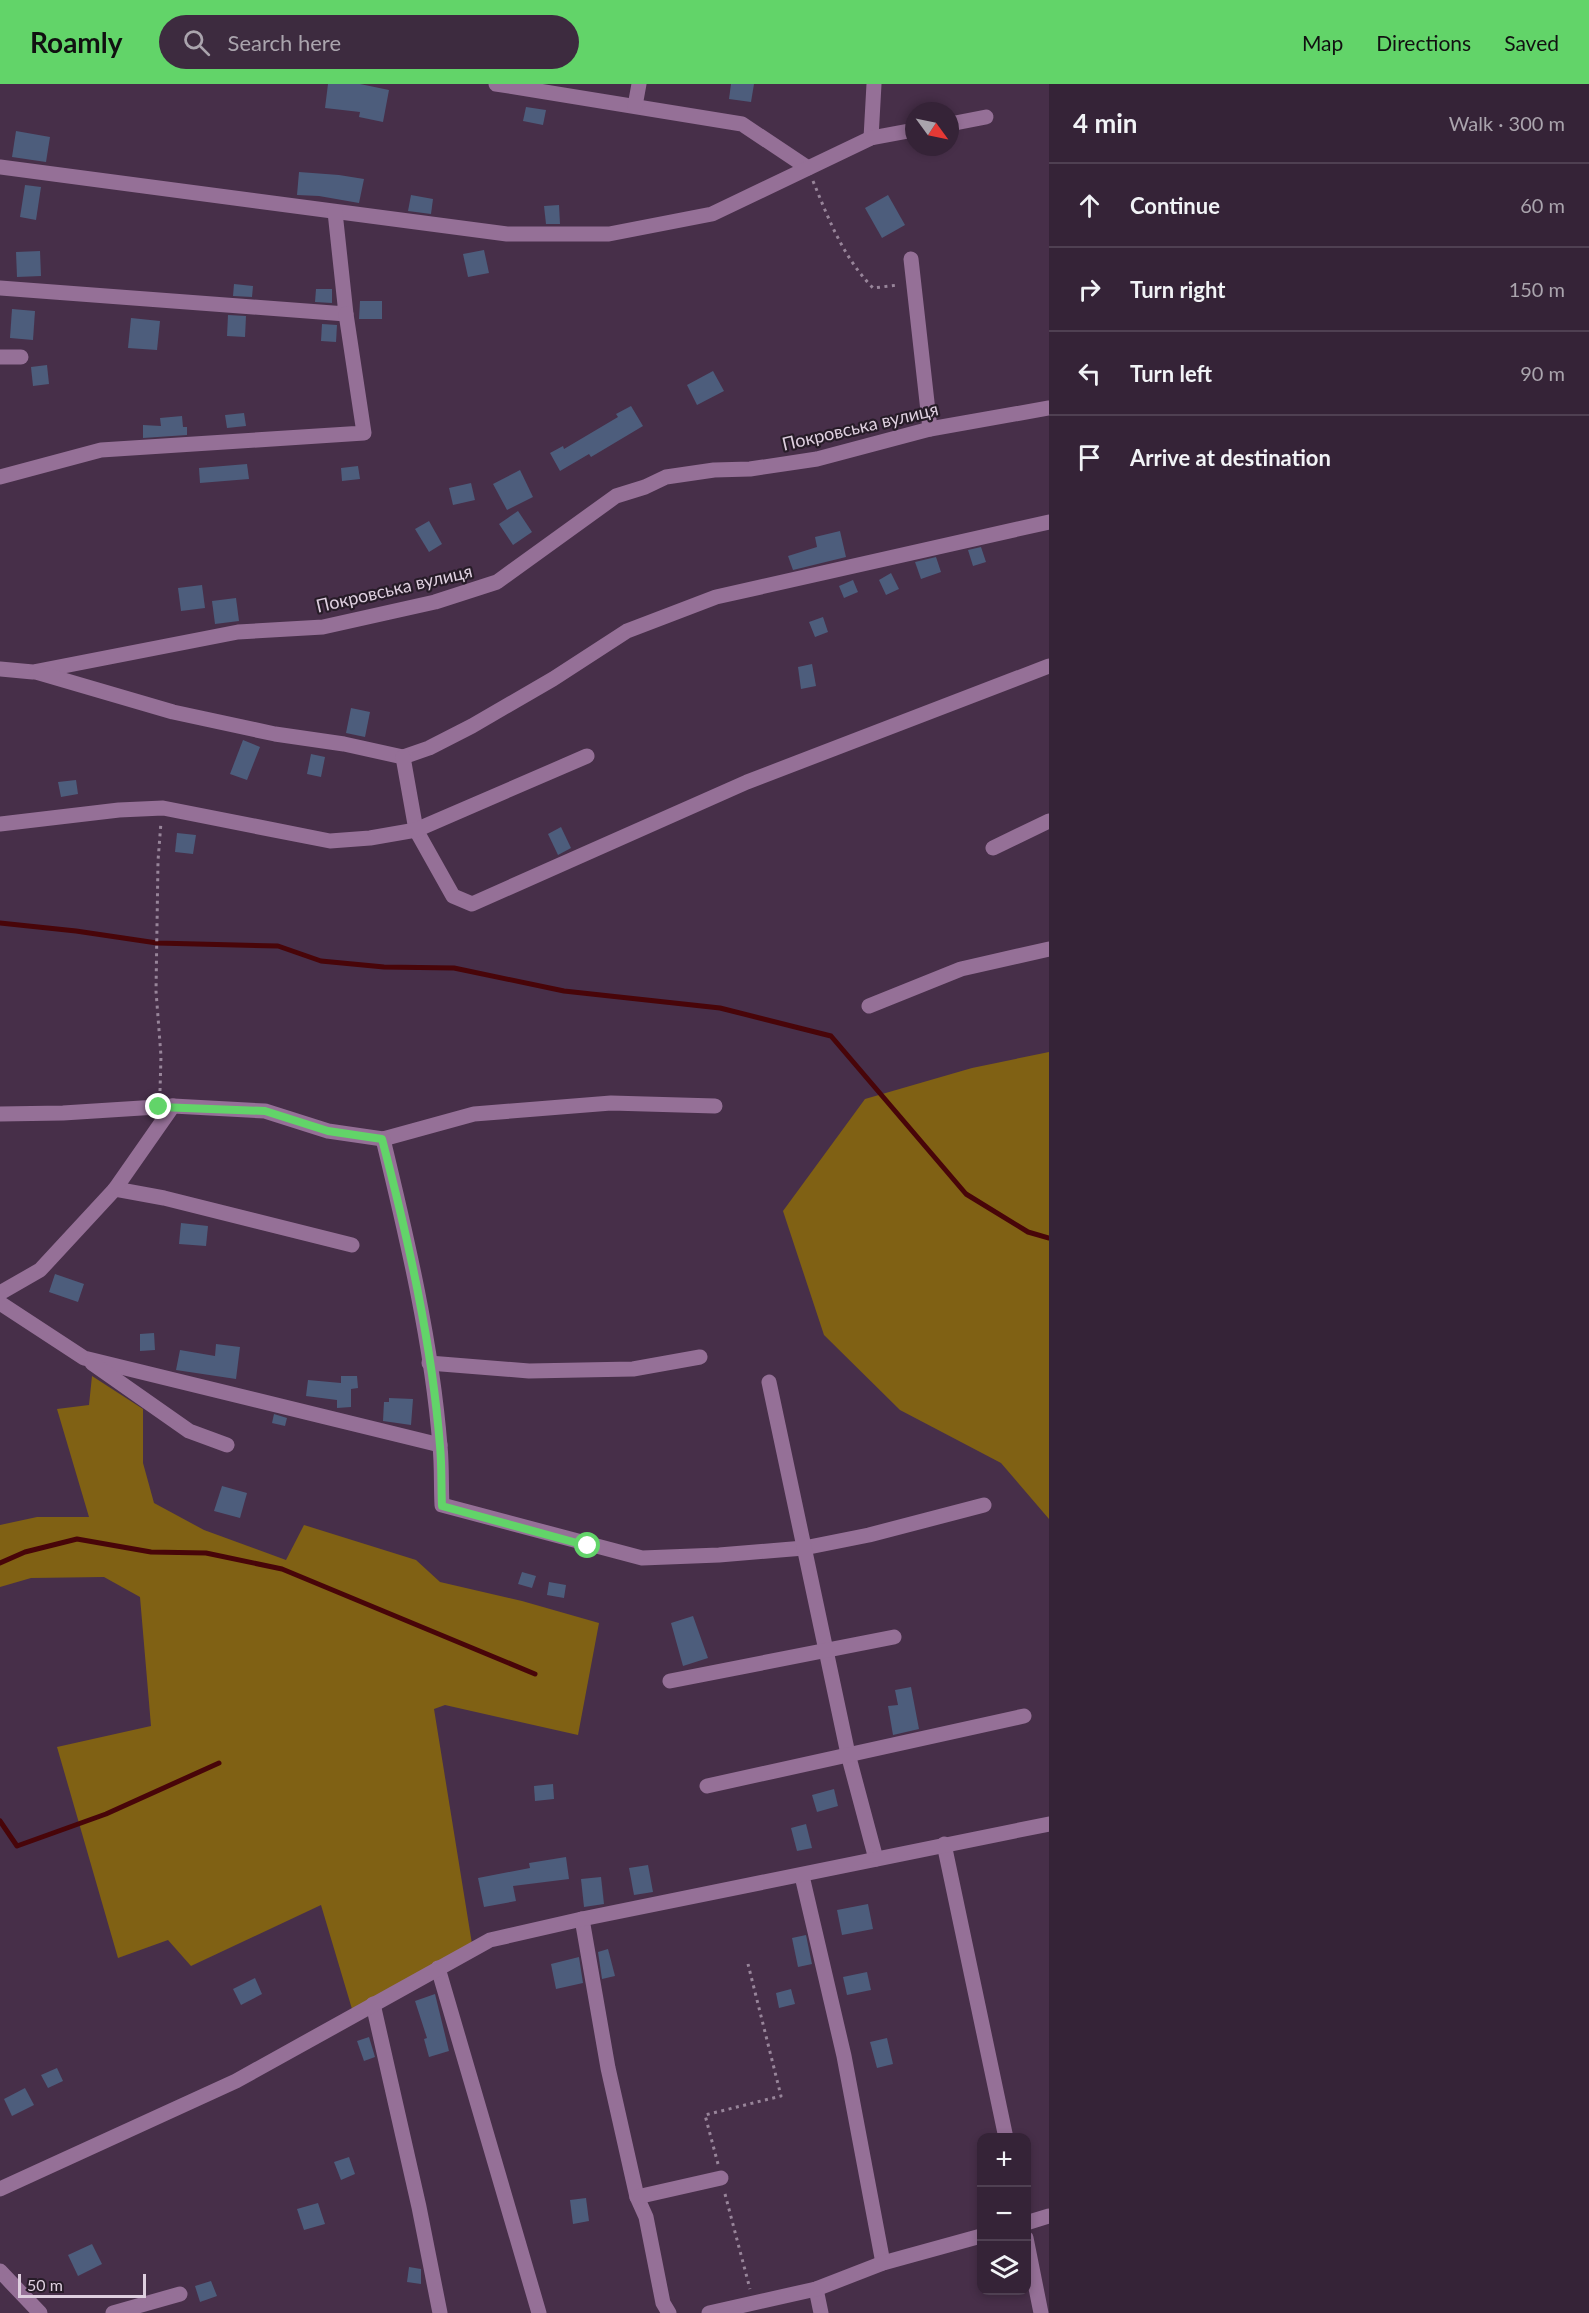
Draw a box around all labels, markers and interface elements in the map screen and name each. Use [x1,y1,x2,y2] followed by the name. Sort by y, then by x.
[159,15,579,69] search box
[30,25,123,59] text: Roamly
[180,26,213,59] icon: search
[228,29,341,56] text: Search here
[1302,30,1343,55] text: Map
[1376,30,1471,55] text: Directions
[1504,30,1559,55] text: Saved
[905,102,959,156] north arrow
[1073,107,1137,139] text: 4 min
[1449,111,1565,135] text: Walk · 300 m
[1073,189,1106,222] icon: ahead
[1130,192,1220,219] text: Continue
[1520,193,1565,217] text: 60 m
[1073,273,1106,306] icon: right
[1130,276,1225,303] text: Turn right
[1509,277,1565,301] text: 150 m
[1073,357,1106,390] icon: left
[1130,360,1212,387] text: Turn left
[1520,361,1565,385] text: 90 m
[780,397,940,455] street label: Покровська вулиця
[1073,441,1106,474] icon: arrive
[1130,444,1331,471] text: Arrive at destination
[314,559,474,617] street label: Покровська вулиця
[145,1093,171,1119] route end
[574,1532,600,1558] route start
[977,2133,1031,2295] map controls
[977,2133,1031,2187] button: +
[977,2187,1031,2241] button: −
[977,2241,1031,2295] button: layers
[18,2271,146,2298] scale bar
[27,2275,63,2294] text: 50 m

